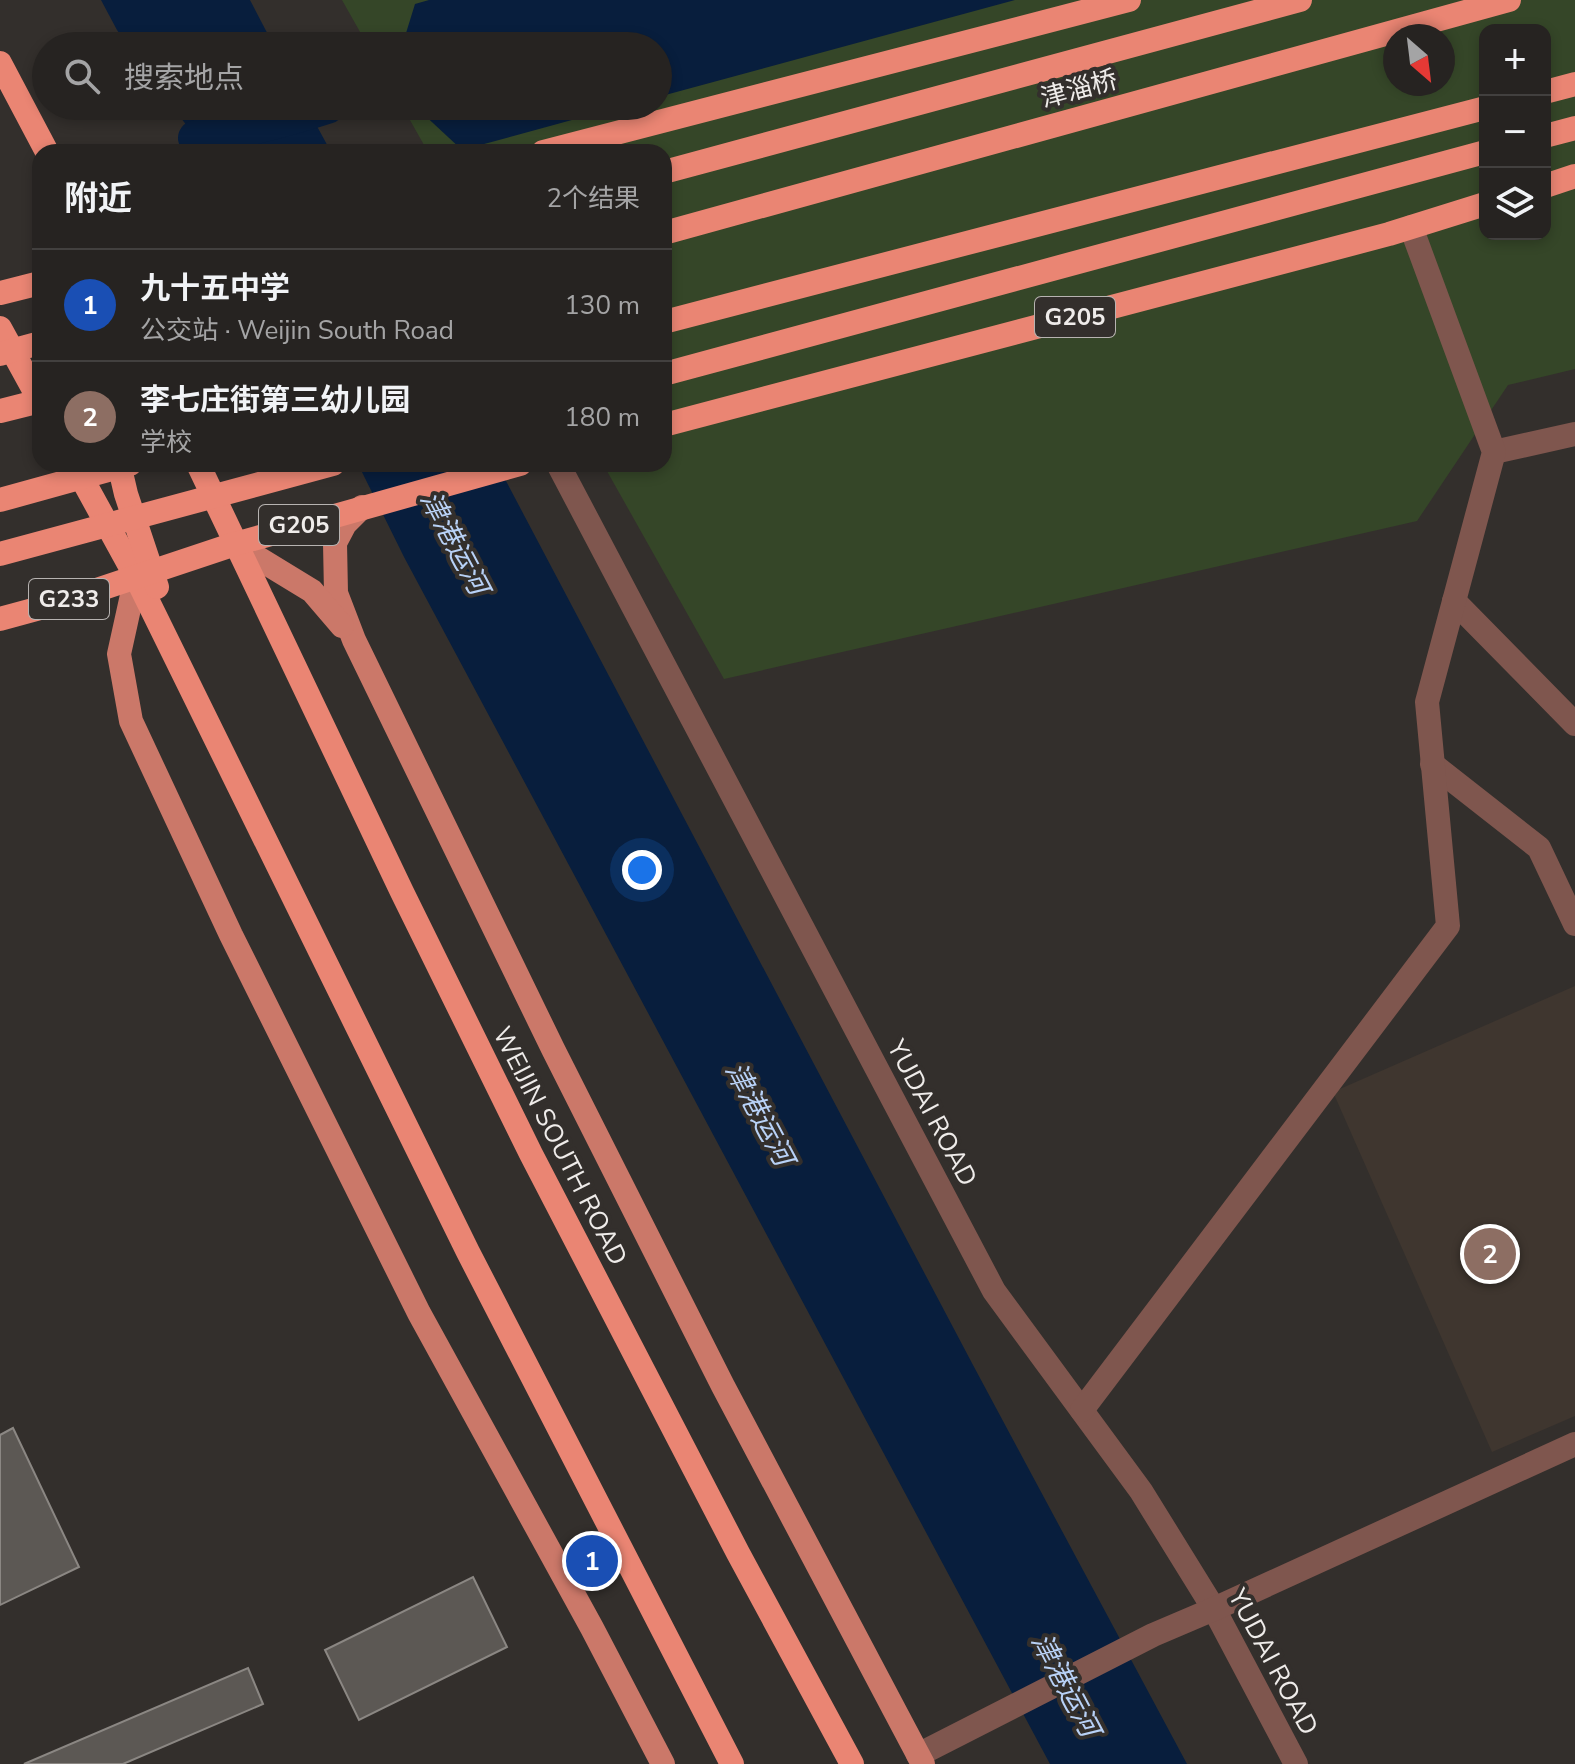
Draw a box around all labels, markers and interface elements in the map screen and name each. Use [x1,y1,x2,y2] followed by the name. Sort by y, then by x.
[1383,24,1455,96] north arrow
[1479,24,1551,240] map controls
[1479,24,1551,96] button: +
[32,32,672,120] search box
[60,54,104,98] icon: search
[124,58,244,99] text: 搜索地点
[1037,62,1121,116] street label: 津淄桥
[1479,96,1551,168] button: −
[1479,168,1551,240] button: layers
[64,176,132,222] text: 附近
[546,181,640,216] text: 2个结果
[140,268,290,309] text: 九十五中学
[82,288,98,323] text: 1
[564,288,640,323] text: 130 m
[1035,297,1115,337] road number: G205
[140,313,454,348] text: 公交站 · Weijin South Road
[140,380,410,421] text: 李七庄街第三幼儿园
[82,400,98,435] text: 2
[564,400,640,435] text: 180 m
[140,425,192,460] text: 学校
[411,485,499,606] water label: 津港运河
[259,505,339,545] road number: G205
[29,579,109,619] road number: G233
[622,850,662,890] your location
[485,1021,635,1271] street label: WEIJIN SOUTH ROAD
[878,1033,985,1192] street label: YUDAI ROAD
[716,1056,804,1177] water label: 津港运河
[1464,1224,1516,1284] pin: 2
[566,1531,618,1591] pin: 1
[1219,1582,1326,1741] street label: YUDAI ROAD
[1022,1627,1110,1748] water label: 津港运河

